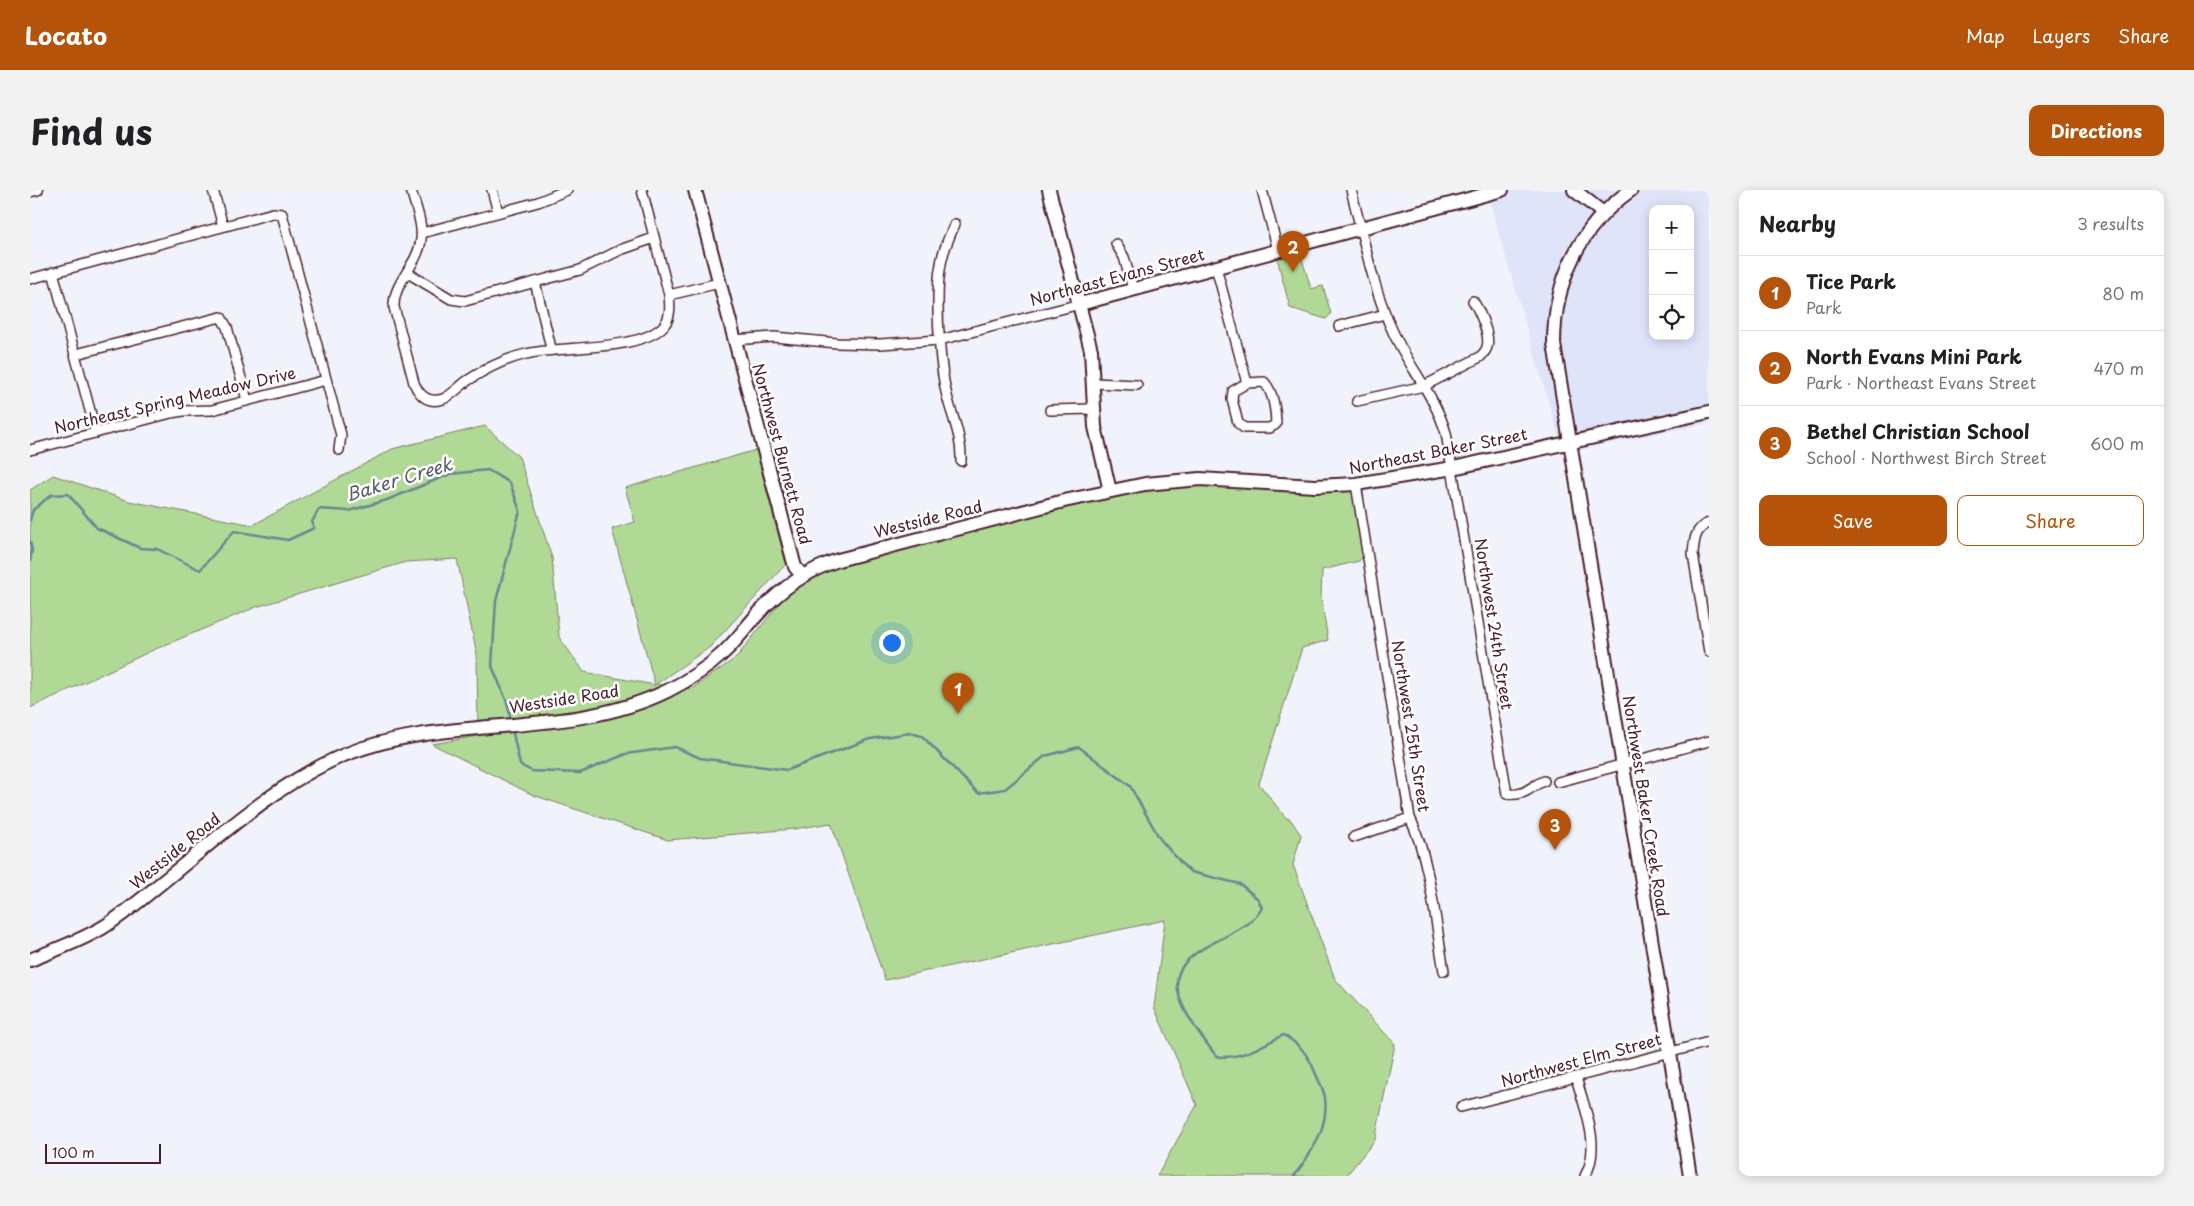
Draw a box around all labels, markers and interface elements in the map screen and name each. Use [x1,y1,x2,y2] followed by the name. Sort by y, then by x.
[25,17,107,53] text: Locato
[1966,22,2005,49] text: Map
[2033,22,2090,49] text: Layers
[2118,22,2169,49] text: Share
[30,104,152,157] text: Find us
[2029,105,2164,156] button: Directions
[1649,205,1694,340] map controls
[1649,205,1694,250] button: +
[1759,207,1836,239] text: Nearby
[2077,211,2144,235] text: 3 results
[1277,231,1309,272] pin: 2
[1027,241,1207,311] street label: Northeast Evans Street
[1649,250,1694,295] button: −
[1806,267,1896,295] text: Tice Park
[1771,281,1779,305] text: 1
[2102,281,2144,305] text: 80 m
[1649,295,1694,340] button: locate
[1806,295,1842,319] text: Park
[1806,342,2022,370] text: North Evans Mini Park
[1769,356,1781,380] text: 2
[2094,356,2144,380] text: 470 m
[52,359,298,439] street label: Northeast Spring Meadow Drive
[747,360,819,547] street label: Northwest Burnett Road
[1806,370,2036,394] text: Park · Northeast Evans Street
[1806,417,2030,445] text: Bethel Christian School
[1347,421,1529,479] street label: Northeast Baker Street
[1770,431,1780,455] text: 3
[2090,431,2144,455] text: 600 m
[1806,445,2046,469] text: School · Northwest Birch Street
[342,449,456,508] water label: Baker Creek
[871,493,984,543] street label: Westside Road
[1759,495,1947,546] button: Save
[1957,495,2144,546] button: Share
[1470,536,1520,712] street label: Northwest 24th Street
[879,630,905,656] your location
[1387,638,1437,814] street label: Northwest 25th Street
[942,673,974,714] pin: 1
[507,677,620,719] street label: Westside Road
[1618,694,1676,918] street label: Northwest Baker Creek Road
[124,806,225,894] street label: Westside Road
[1539,809,1571,850] pin: 3
[1498,1026,1664,1092] street label: Northwest Elm Street
[45,1141,161,1164] scale bar
[52,1142,95,1163] text: 100 m

